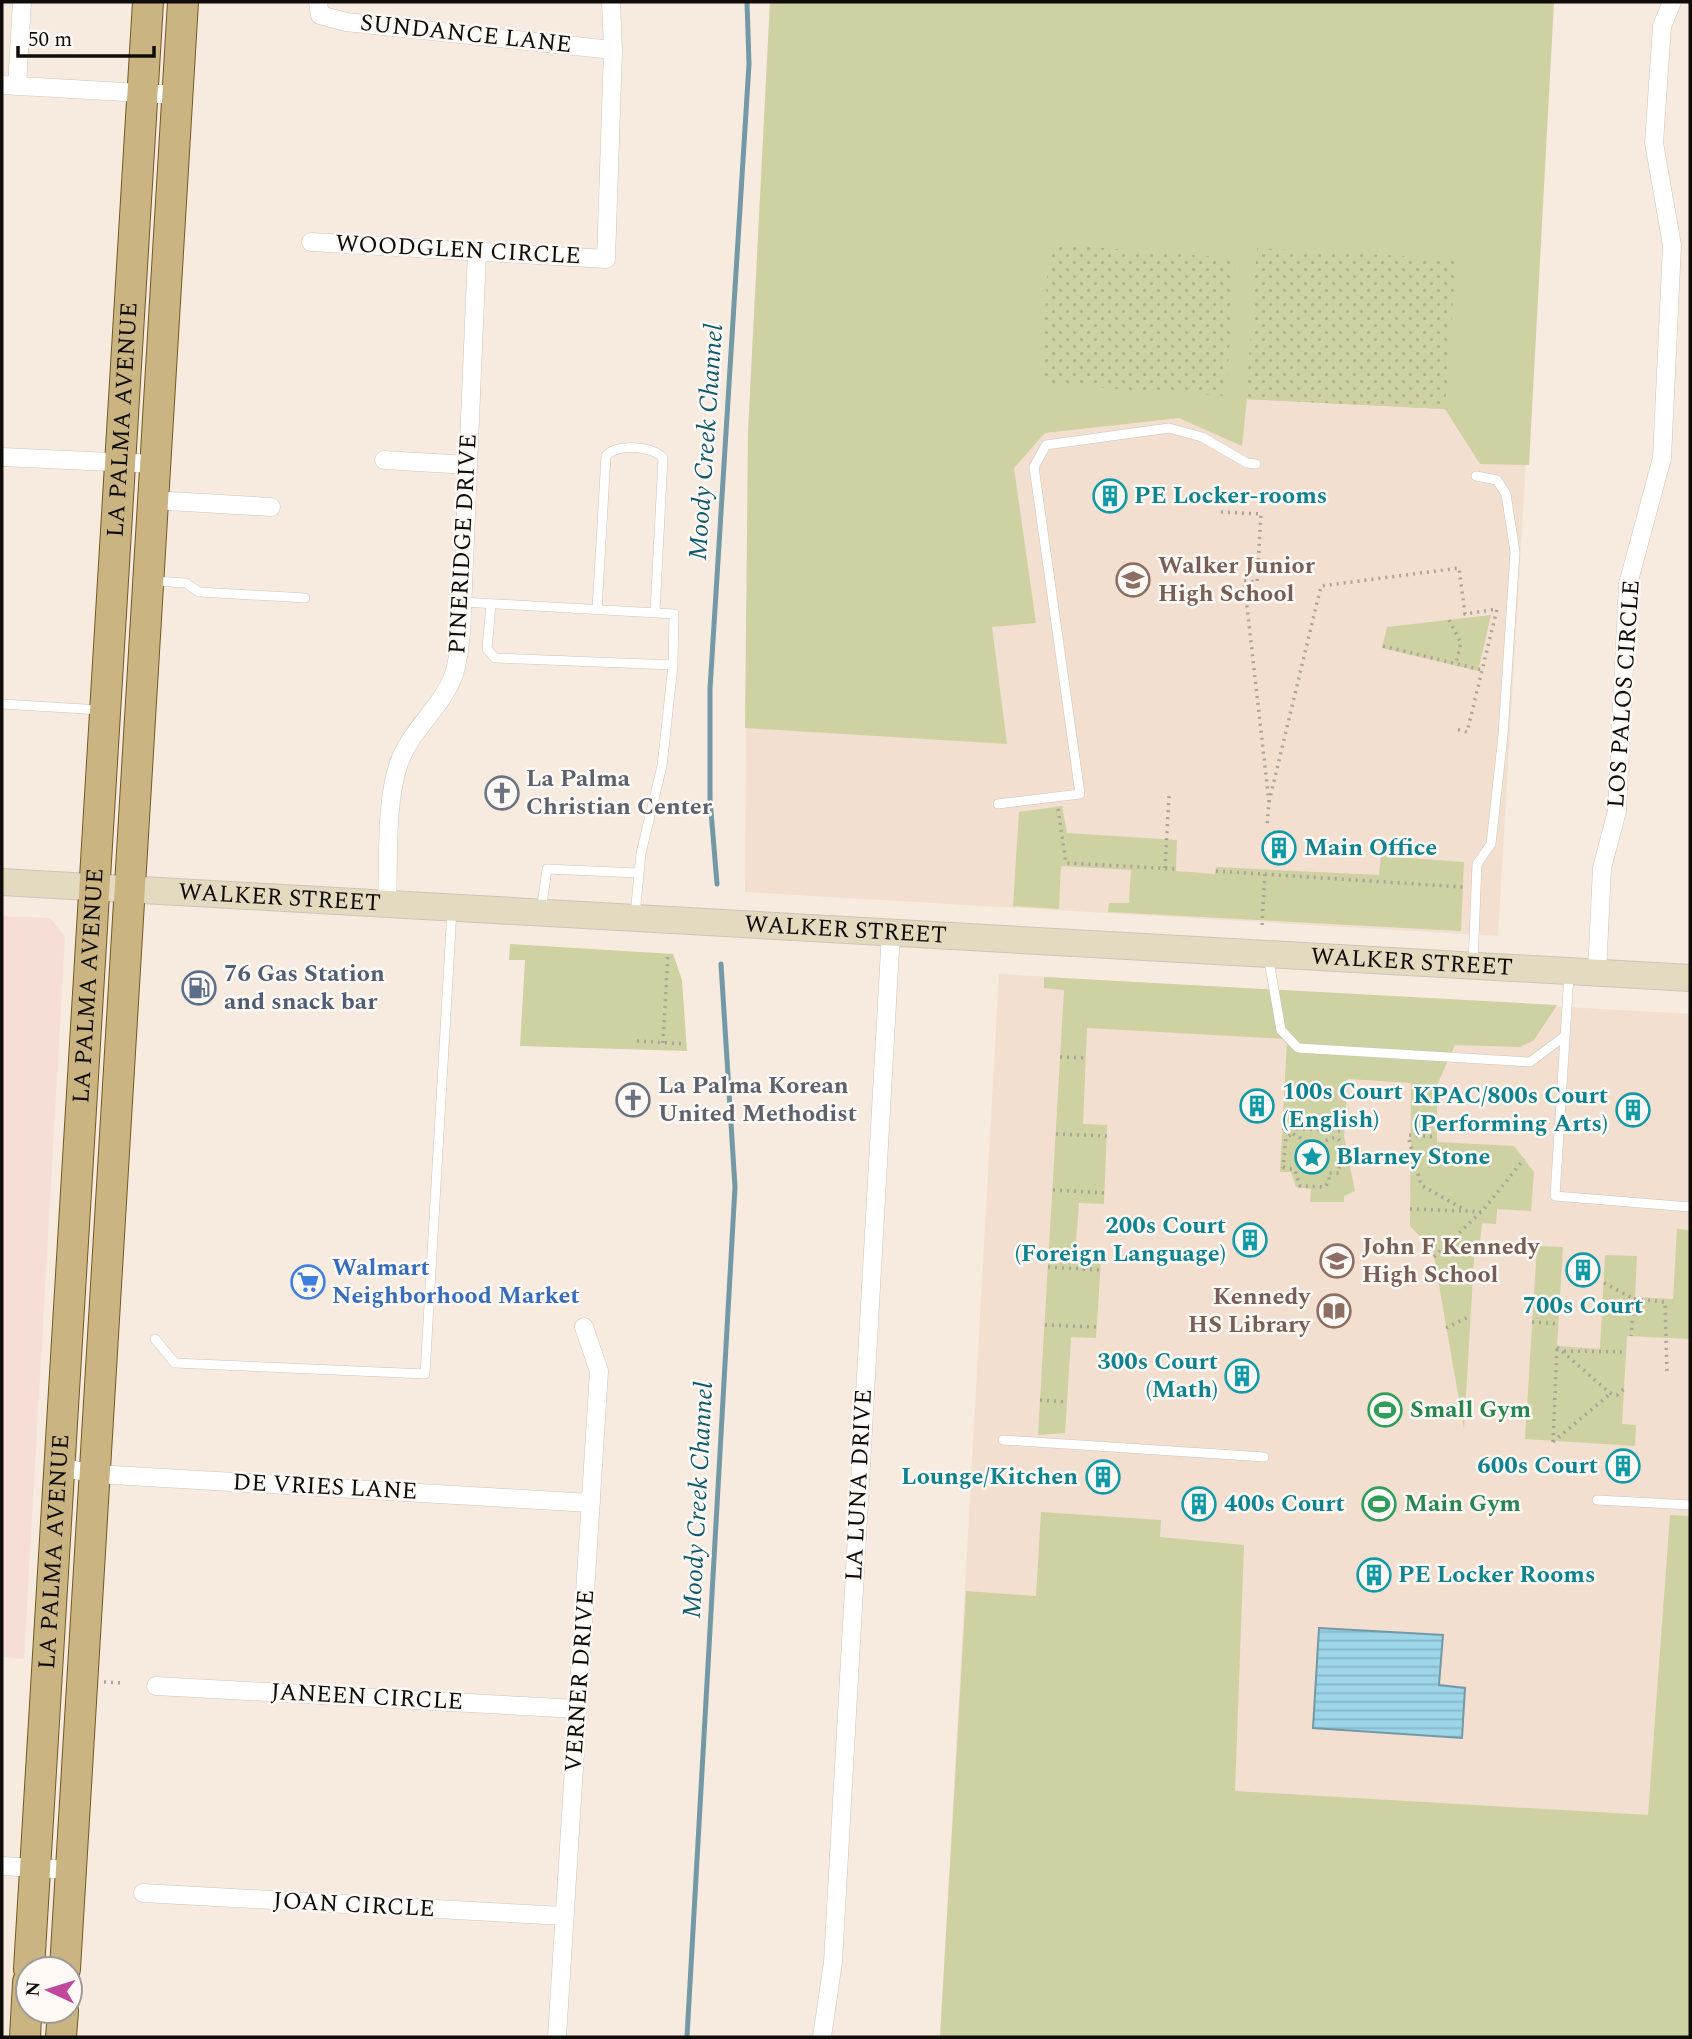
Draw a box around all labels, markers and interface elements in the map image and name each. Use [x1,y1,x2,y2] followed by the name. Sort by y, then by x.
[358,5,574,63] street label: SUNDANCE LANE
[18,14,154,58] scale bar
[28,24,72,56] text: 50 m
[334,226,582,274] street label: WOODGLEN CIRCLE
[98,301,148,539] street label: LA PALMA AVENUE
[678,322,734,562] water label: Moody Creek Channel
[439,433,487,655] street label: PINERIDGE DRIVE
[1091,477,1129,515] building icon: PE Locker-rooms
[1134,478,1327,514] place label: PE Locker-rooms
[1158,548,1316,612] place label: Walker Junior High School
[1114,561,1152,599] school or university icon: Walker Junior High School
[1598,579,1650,809] street label: LOS PALOS CIRCLE
[526,761,713,825] place label: La Palma Christian Center
[483,774,521,812] church icon: La Palma Christian Center
[1260,829,1298,867] building icon: Main Office
[1304,830,1437,866] place label: Main Office
[63,867,114,1104] street label: LA PALMA AVENUE
[177,874,382,922] street label: WALKER STREET
[743,906,948,954] street label: WALKER STREET
[1310,938,1514,986] street label: WALKER STREET
[224,956,385,1020] place label: 76 Gas Station and snack bar
[180,969,218,1007] fuel station icon: 76 Gas Station and snack bar
[658,1068,857,1132] place label: La Palma Korean United Methodist
[1282,1074,1403,1138] place label: 100s Court (English)
[1413,1078,1608,1142] place label: KPAC/800s Court (Performing Arts)
[614,1081,652,1119] church icon: La Palma Korean United Methodist
[1238,1087,1276,1125] building icon: 100s Court (English)
[1614,1091,1652,1129] building icon: KPAC/800s Court (Performing Arts)
[1293,1138,1331,1176] place icon: Blarney Stone
[1336,1139,1491,1175] place label: Blarney Stone
[1015,1208,1226,1272] place label: 200s Court (Foreign Language)
[1231,1221,1269,1259] building icon: 200s Court (Foreign Language)
[1362,1229,1541,1293] place label: John F Kennedy High School
[1318,1242,1356,1280] school or university icon: John F Kennedy High School
[332,1250,580,1314] place label: Walmart Neighborhood Market
[1564,1251,1602,1289] building icon: 700s Court
[289,1263,327,1301] supermarket icon: Walmart Neighborhood Market
[1188,1279,1312,1343] place label: Kennedy HS Library
[1523,1288,1643,1324] place label: 700s Court
[1315,1292,1353,1330] library icon: Kennedy HS Library
[1097,1344,1218,1408] place label: 300s Court (Math)
[1223,1357,1261,1395] building icon: 300s Court (Math)
[672,1380,724,1619] water label: Moody Creek Channel
[836,1388,882,1582] street label: LA LUNA DRIVE
[1366,1391,1404,1429] sports icon: Small Gym
[1410,1392,1532,1428] place label: Small Gym
[29,1433,79,1670] street label: LA PALMA AVENUE
[1604,1447,1642,1485] building icon: 600s Court
[1477,1448,1598,1484] place label: 600s Court
[1084,1458,1122,1496] building icon: Lounge/Kitchen
[901,1459,1078,1495] place label: Lounge/Kitchen
[232,1464,418,1510] street label: DE VRIES LANE
[1180,1485,1218,1523] building icon: 400s Court
[1360,1485,1398,1523] sports icon: Main Gym
[1224,1486,1345,1522] place label: 400s Court
[1404,1486,1521,1522] place label: Main Gym
[1355,1556,1393,1594] building icon: PE Locker Rooms
[1398,1557,1595,1593] place label: PE Locker Rooms
[556,1588,604,1774] street label: VERNER DRIVE
[270,1674,464,1720] street label: JANEEN CIRCLE
[272,1883,436,1927] street label: JOAN CIRCLE
[14,1955,84,2025] north arrow
[19,1980,49,1998] text: N

